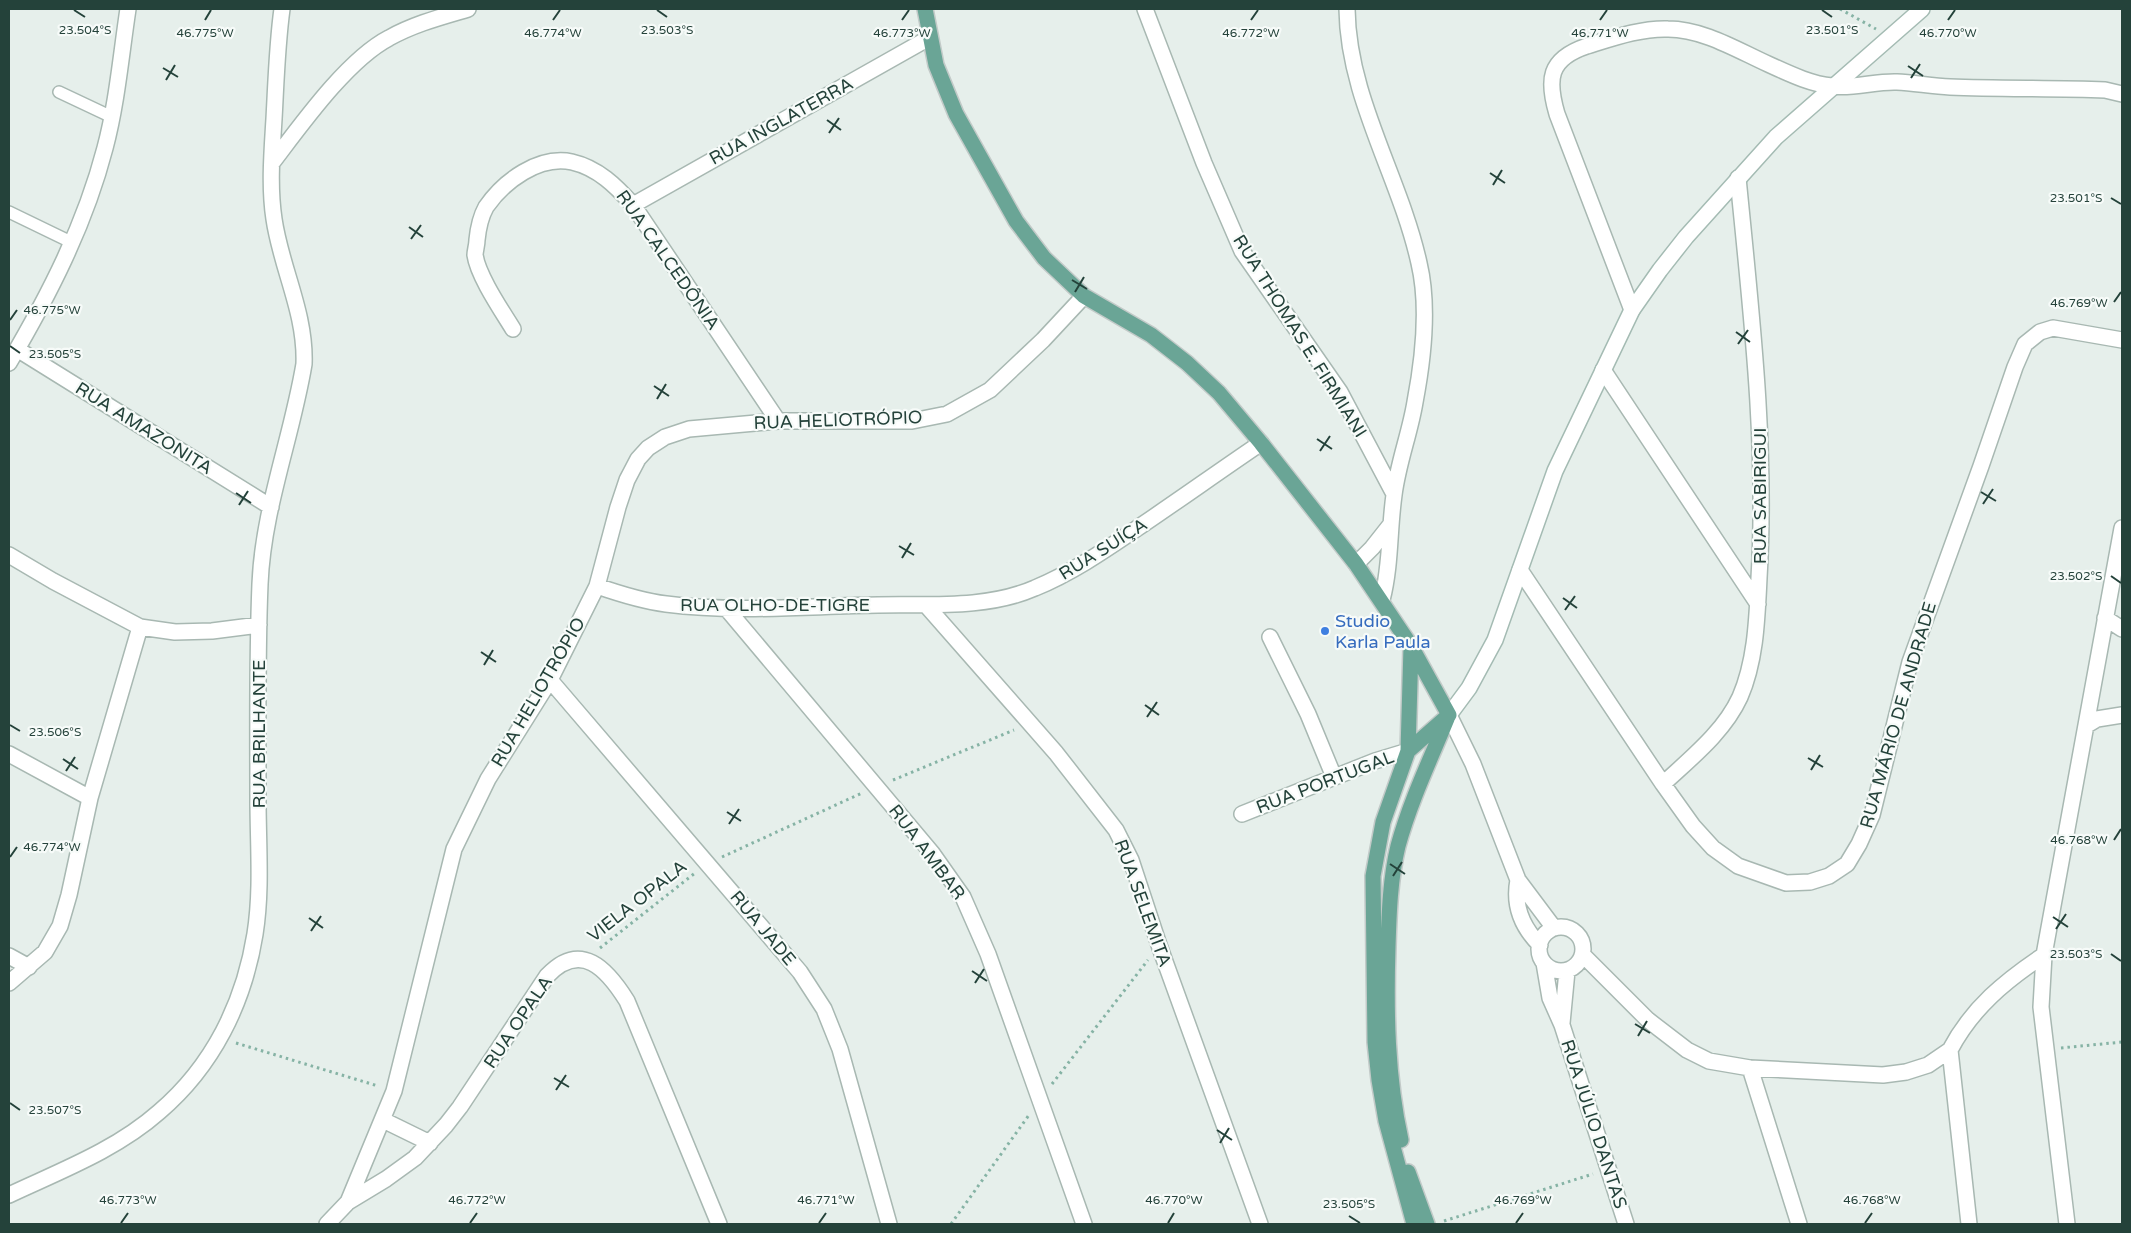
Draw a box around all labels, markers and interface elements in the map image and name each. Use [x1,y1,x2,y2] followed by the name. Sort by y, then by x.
[59,23,111,37] text: 23.504°S
[641,23,693,37] text: 23.503°S
[1806,23,1858,37] text: 23.501°S
[176,26,234,40] text: 46.775°W
[524,26,582,40] text: 46.774°W
[873,26,931,40] text: 46.773°W
[1222,26,1280,40] text: 46.772°W
[1571,26,1629,40] text: 46.771°W
[1919,26,1977,40] text: 46.770°W
[705,72,857,170] street label: RUA INGLATERRA
[611,186,725,334] street label: RUA CALCEDÔNIA
[2050,191,2102,205] text: 23.501°S
[1228,230,1372,442] street label: RUA THOMAS E. FIRMIANI
[2050,296,2108,310] text: 46.769°W
[23,303,81,317] text: 46.775°W
[29,347,81,361] text: 23.505°S
[71,377,217,479] street label: RUA AMAZONITA
[753,406,923,434] street label: RUA HELIOTRÓPIO
[1749,428,1771,564] street label: RUA SABIRIGUI
[1055,513,1151,585] street label: RUA SUÍÇA
[2050,569,2102,583] text: 23.502°S
[680,594,870,616] street label: RUA OLHO-DE-TIGRE
[1855,599,1941,831] street label: RUA MÁRIO DE ANDRADE
[1335,610,1431,653] place label: Studio Karla Paula
[486,613,590,771] street label: RUA HELIOTRÓPIO
[1319,625,1331,637] marker: Studio Karla Paula
[248,660,270,808] street label: RUA BRILHANTE
[29,725,81,739] text: 23.506°S
[1253,745,1398,818] street label: RUA PORTUGAL
[884,800,970,904] street label: RUA AMBAR
[2050,833,2108,847] text: 46.768°W
[1110,836,1176,970] street label: RUA SELEMITA
[23,840,81,854] text: 46.774°W
[583,855,691,947] street label: VIELA OPALA
[725,886,801,970] street label: RUA JADE
[2050,947,2102,961] text: 23.503°S
[479,971,557,1073] street label: RUA OPALA
[1556,1037,1632,1211] street label: RUA JÚLIO DANTAS
[29,1103,81,1117] text: 23.507°S
[99,1193,157,1207] text: 46.773°W
[448,1193,506,1207] text: 46.772°W
[797,1193,855,1207] text: 46.771°W
[1145,1193,1203,1207] text: 46.770°W
[1494,1193,1552,1207] text: 46.769°W
[1843,1193,1901,1207] text: 46.768°W
[1323,1197,1375,1211] text: 23.505°S

